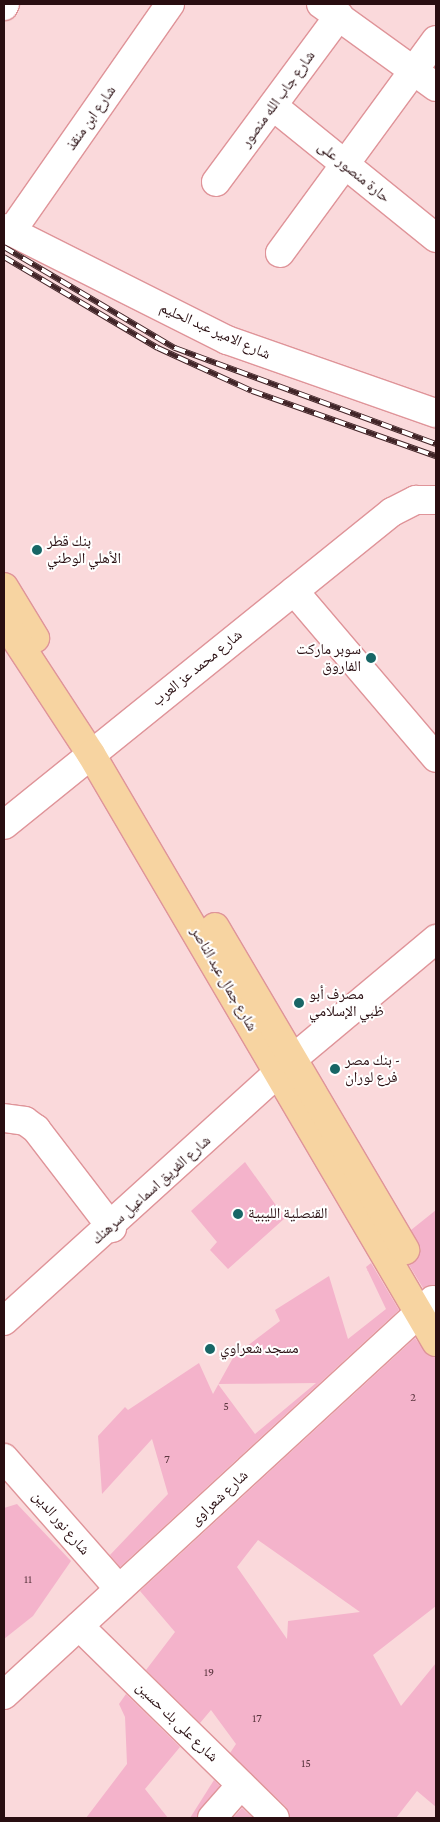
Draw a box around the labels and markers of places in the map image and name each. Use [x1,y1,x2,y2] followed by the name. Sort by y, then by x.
[47,532,121,567] place label: بنك قطر الأهلي الوطني
[31,544,43,556] marker: بنك قطر الأهلي الوطني
[296,640,361,675] place label: سوبر ماركت الفاروق
[365,652,377,664] marker: سوبر ماركت الفاروق
[309,985,384,1020] place label: مصرف أبو ظبي الإسلامي
[293,997,305,1009] marker: مصرف أبو ظبي الإسلامي
[345,1051,400,1086] place label: بنك مصر - فرع لوران
[329,1063,341,1075] marker: بنك مصر - فرع لوران
[248,1205,328,1223] place label: القنصلية الليبية
[232,1208,244,1220] marker: القنصلية الليبية
[220,1340,299,1358] place label: مسجد شعراوي
[204,1343,216,1355] marker: مسجد شعراوي

